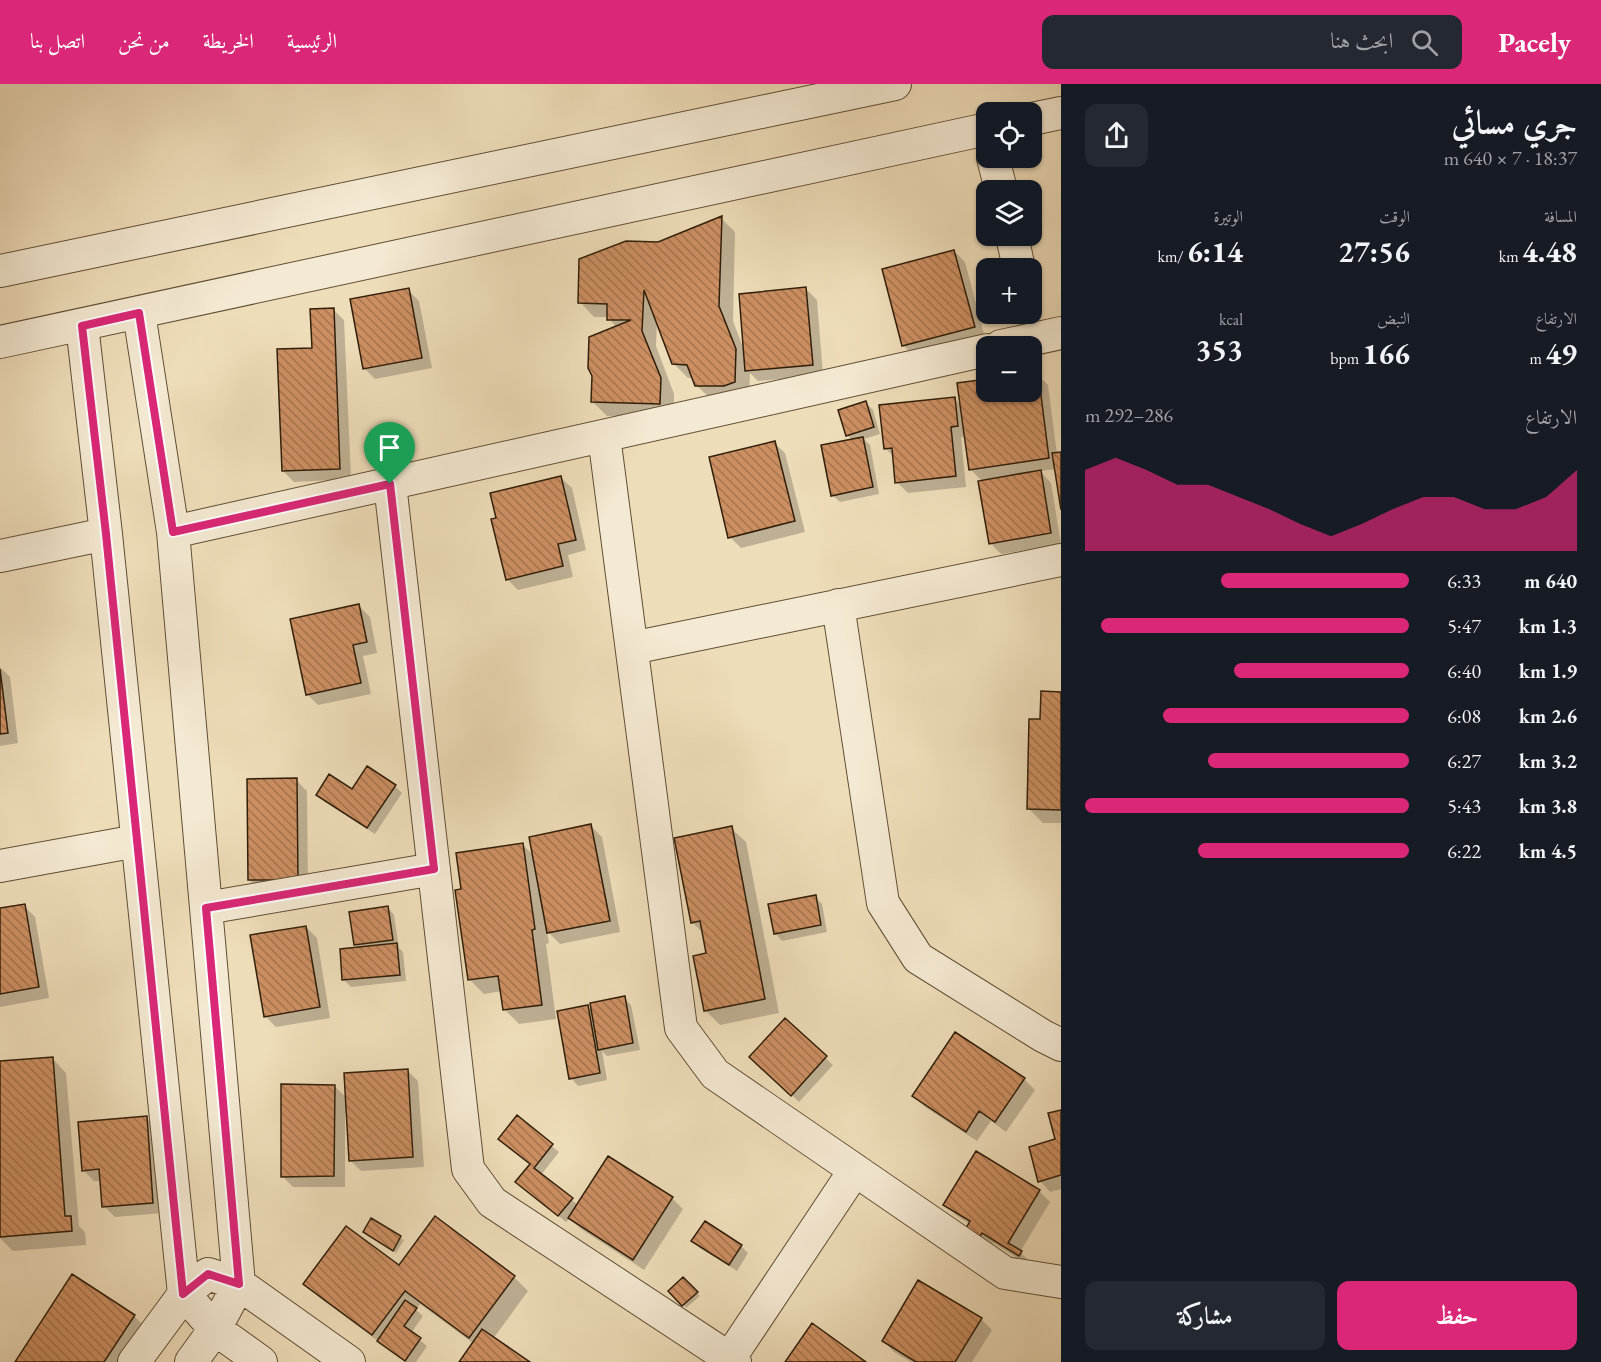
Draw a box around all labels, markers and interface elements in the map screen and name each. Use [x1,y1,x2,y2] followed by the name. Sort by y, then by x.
[1042,15,1462,69] search box
[1498,24,1571,60] text: Pacely
[1330,26,1393,55] text: ابحث هنا
[1408,26,1441,59] icon: search
[30,27,85,54] text: اتصل بنا
[118,27,170,54] text: من نحن
[203,27,254,54] text: الخريطة
[287,27,337,54] text: الرئيسية
[1452,101,1577,144] text: جري مسائي
[976,102,1042,402] map controls
[976,102,1042,168] button: locate
[1085,104,1148,167] button: share
[1444,145,1577,171] text: 18:37 · 7 × 640 m
[976,180,1042,246] button: layers
[1213,206,1243,227] text: الوتيرة
[1379,206,1410,227] text: الوقت
[1544,206,1577,227] text: المسافة
[1187,232,1243,271] text: 6:14
[1338,232,1410,271] text: 27:56
[1522,232,1577,271] text: 4.48
[1157,246,1187,267] text: /km
[1499,246,1522,267] text: km
[976,258,1042,324] button: +
[1377,308,1410,329] text: النبض
[1535,308,1577,329] text: الارتفاع
[1219,309,1243,330] text: kcal
[1195,330,1243,369] text: 353
[1362,334,1410,373] text: 166
[1545,334,1577,373] text: 49
[976,336,1042,402] button: −
[1330,348,1362,369] text: bpm
[1530,348,1545,369] text: m
[1085,402,1173,428] text: 286–292 m
[1525,404,1577,430] text: الارتفاع
[364,422,415,484] pin
[373,431,406,464] icon: arrive
[1447,568,1481,594] text: 6:33
[1524,568,1577,594] text: 640 m
[1447,613,1481,639] text: 5:47
[1519,613,1577,639] text: 1.3 km
[1447,658,1481,684] text: 6:40
[1519,658,1577,684] text: 1.9 km
[1447,703,1481,729] text: 6:08
[1519,703,1577,729] text: 2.6 km
[1447,748,1481,774] text: 6:27
[1519,748,1577,774] text: 3.2 km
[1447,793,1481,819] text: 5:43
[1519,793,1577,819] text: 3.8 km
[1447,838,1481,864] text: 6:22
[1519,838,1577,864] text: 4.5 km
[1085,1281,1325,1350] button: مشاركة
[1337,1281,1577,1350] button: حفظ

